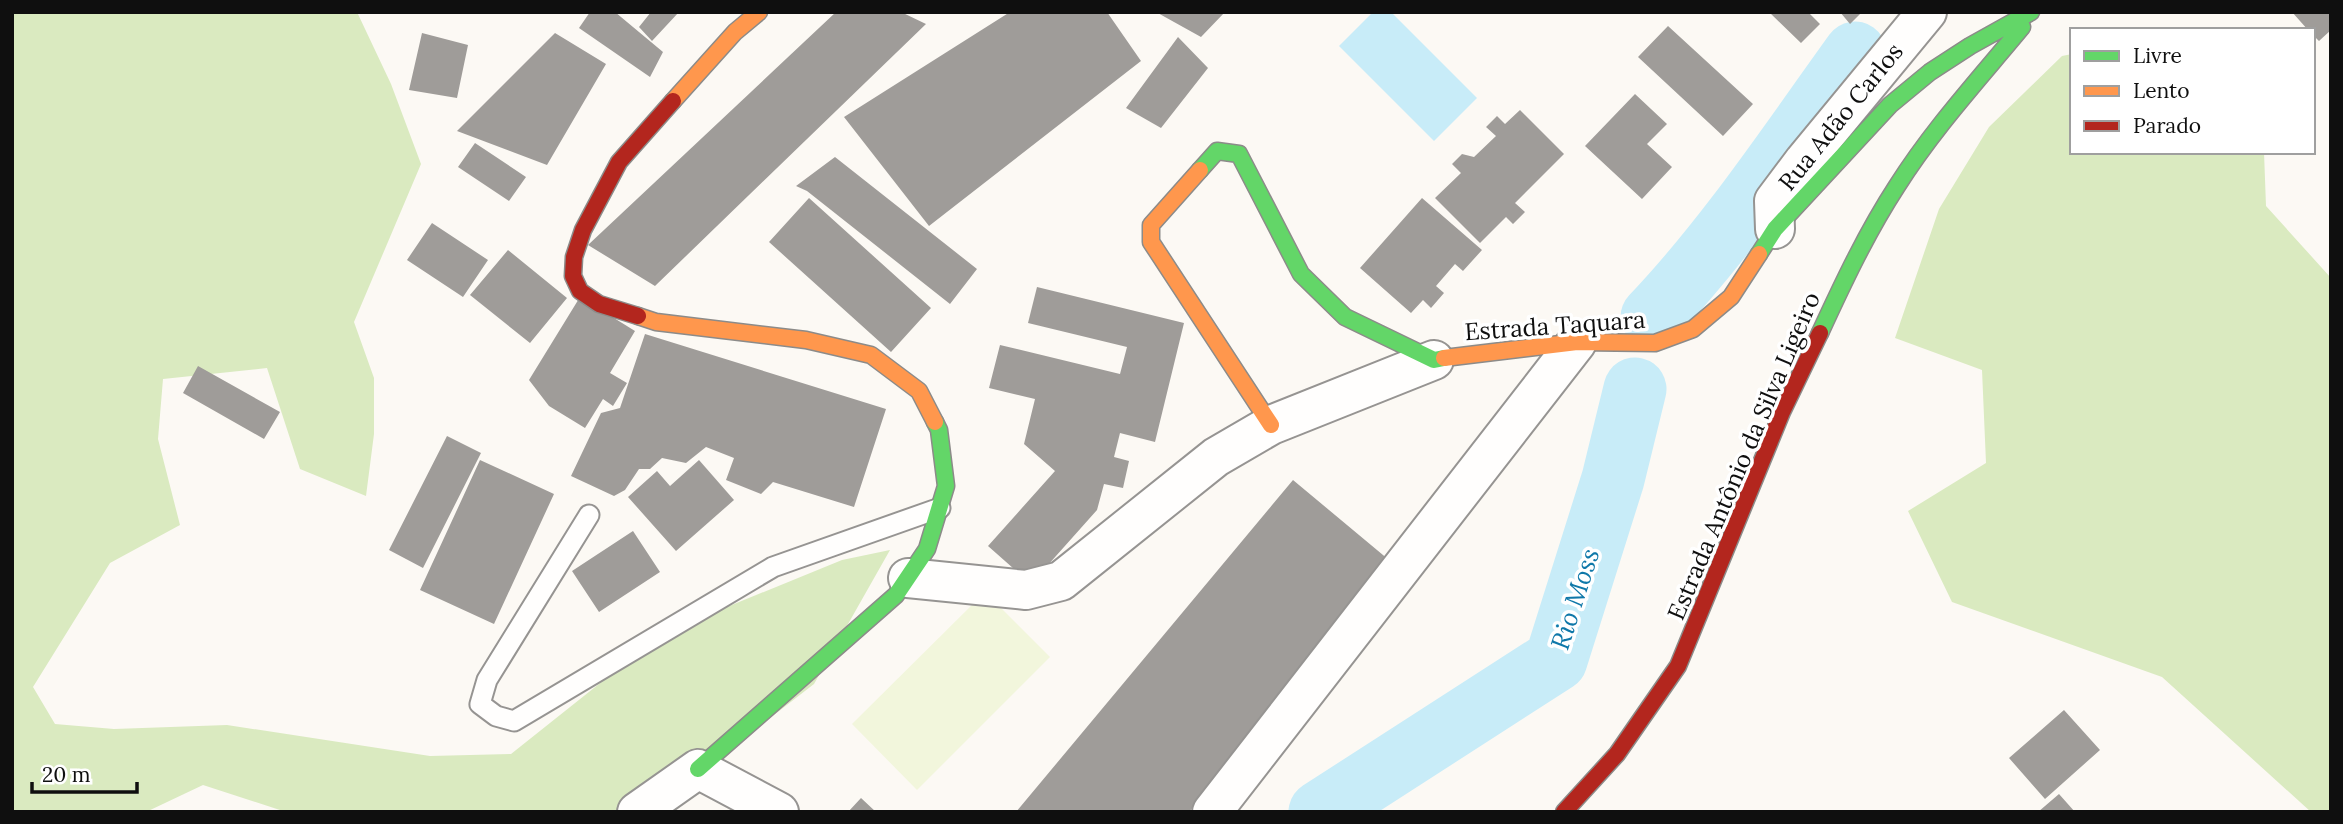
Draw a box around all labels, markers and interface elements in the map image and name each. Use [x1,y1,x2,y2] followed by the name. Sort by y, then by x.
[2070,28,2315,154] legend
[1772,36,1910,197] street label: Rua Adão Carlos
[2133,42,2182,69] text: Livre
[2133,77,2190,104] text: Lento
[2133,112,2201,139] text: Parado
[1660,287,1827,625] street label: Estrada Antônio da Silva Ligeiro
[1464,304,1646,347] street label: Estrada Taquara
[1543,544,1606,654] water label: Rio Moss
[32,750,136,794] scale bar
[42,761,91,788] text: 20 m

